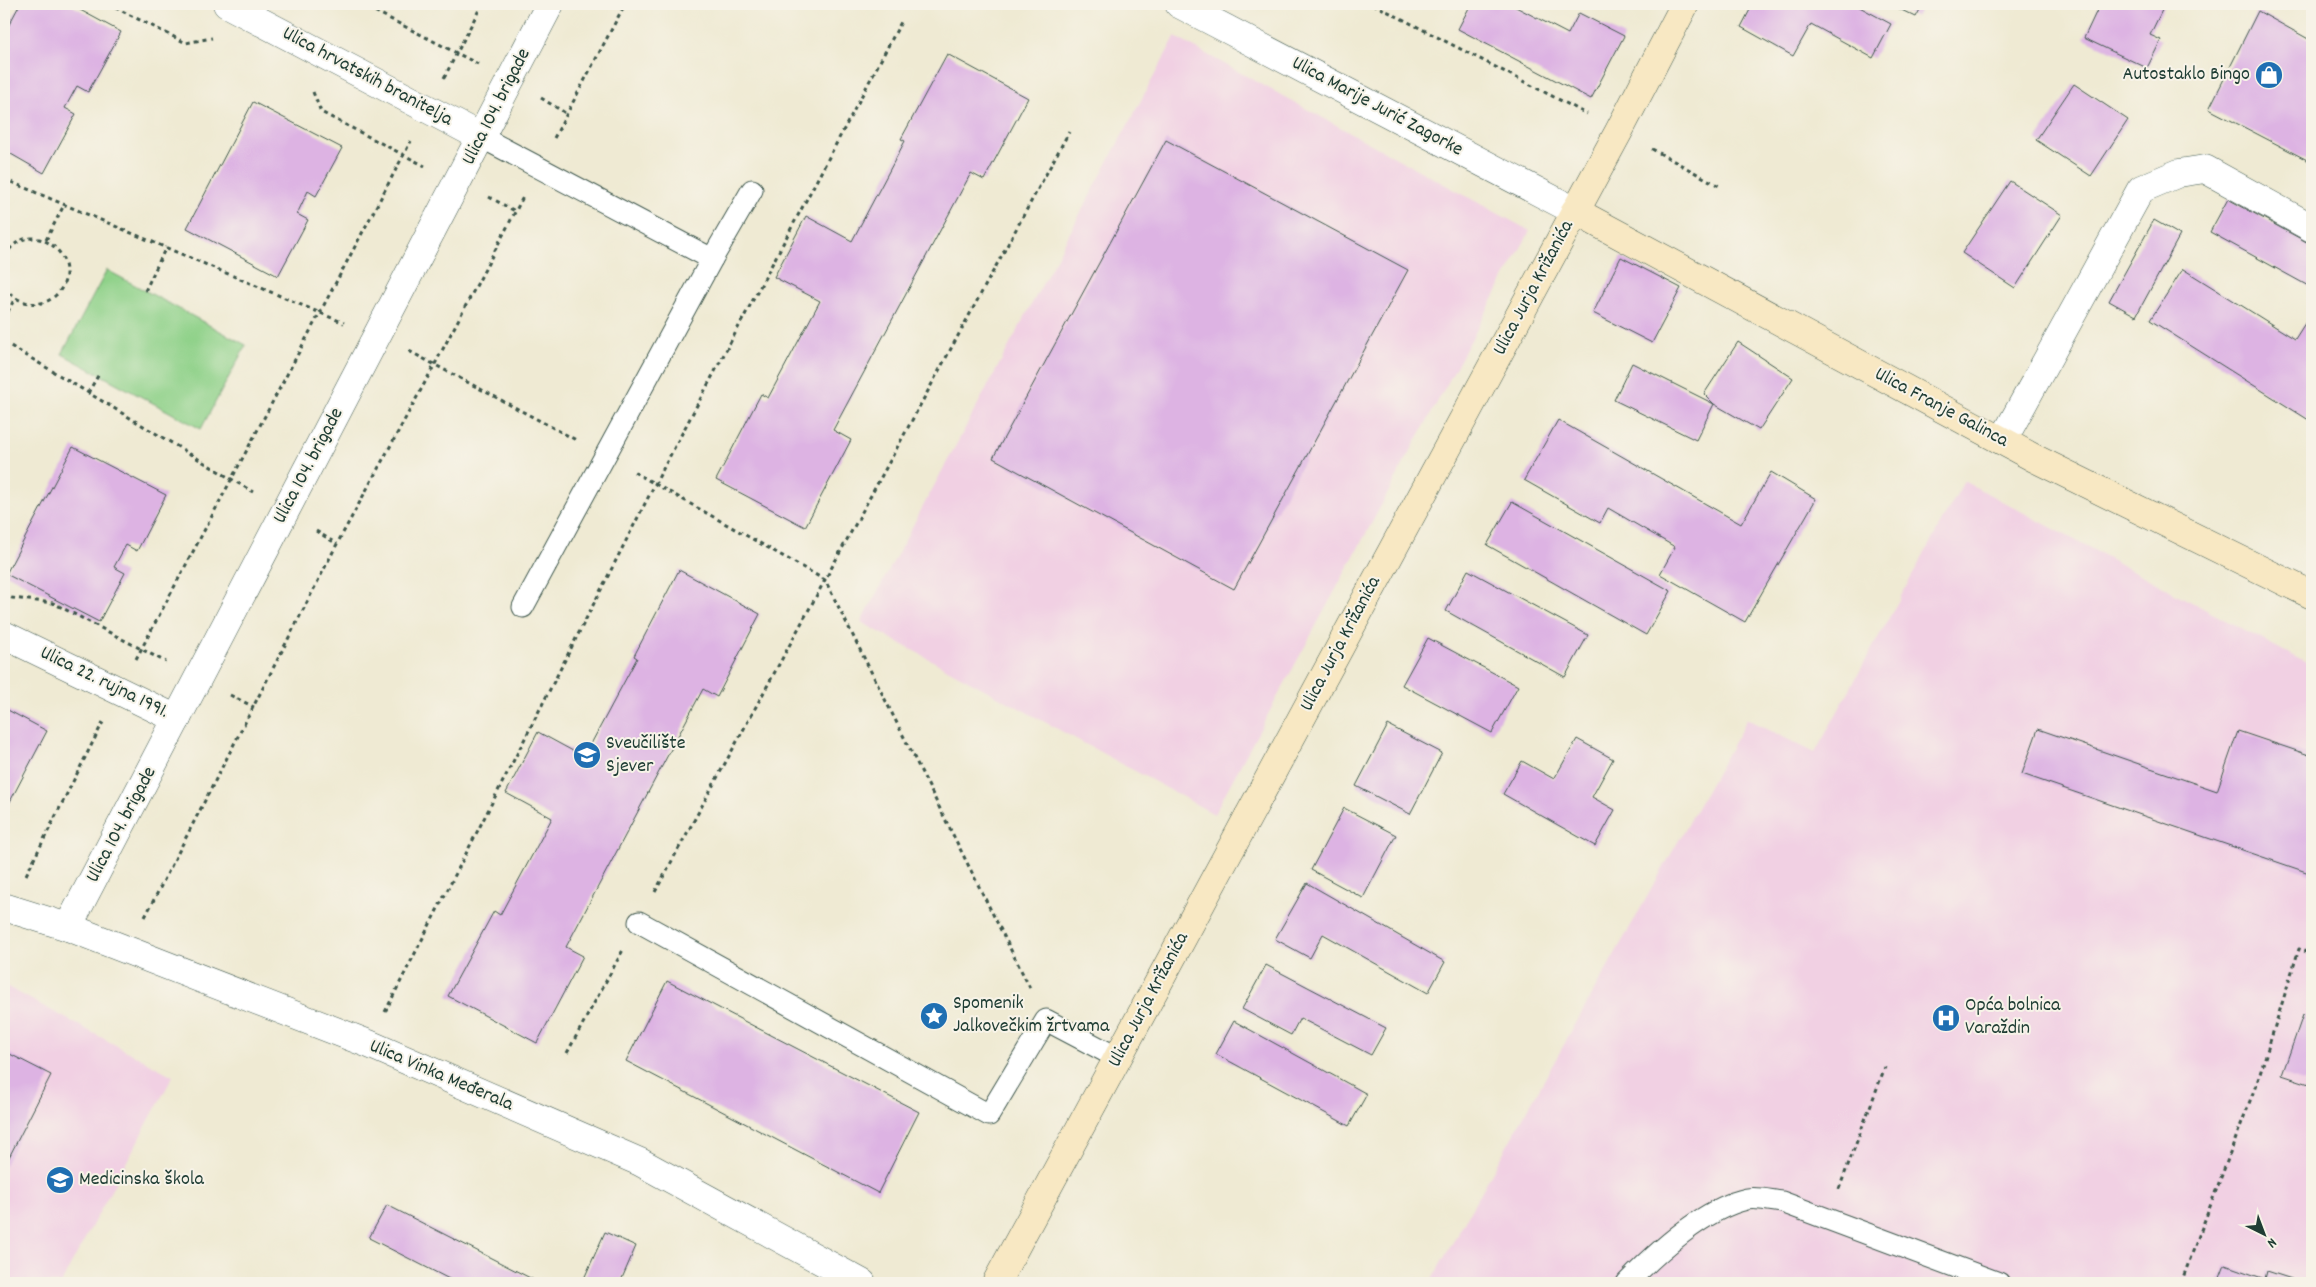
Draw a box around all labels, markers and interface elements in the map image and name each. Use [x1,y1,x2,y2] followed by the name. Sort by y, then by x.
[277,20,458,134] street label: Ulica hrvatskih branitelja
[456,44,539,170] street label: Ulica 104. brigade
[1286,50,1468,164] street label: Ulica Marije Jurić Zagorke
[2254,60,2284,90] shop icon: Autostaklo Bingo
[2123,61,2250,89] place label: Autostaklo Bingo
[1487,215,1582,361] street label: Ulica Jurja Križanića
[1869,361,2014,455] street label: Ulica Franje Galinca
[267,403,351,529] street label: Ulica 104. brigade
[1294,571,1389,717] street label: Ulica Jurja Križanića
[35,640,173,726] street label: Ulica 22. rujna 1991.
[606,730,686,781] place label: Sveučilište Sjever
[572,740,602,770] school or university icon: Sveučilište Sjever
[80,762,164,888] street label: Ulica 104. brigade
[1102,927,1197,1073] street label: Ulica Jurja Križanića
[953,990,1110,1041] place label: Spomenik Jalkovečkim žrtvama
[1965,992,2061,1043] place label: Opća bolnica Varaždin
[919,1001,949,1031] place icon: Spomenik Jalkovečkim žrtvama
[1931,1003,1961,1033] hospital icon: Opća bolnica Varaždin
[364,1033,518,1119] street label: Ulica Vinka Međerala
[45,1165,75,1195] school or university icon: Medicinska škola
[79,1166,205,1194] place label: Medicinska škola
[2238,1210,2288,1260] north arrow
[2262,1232,2281,1252] text: N

